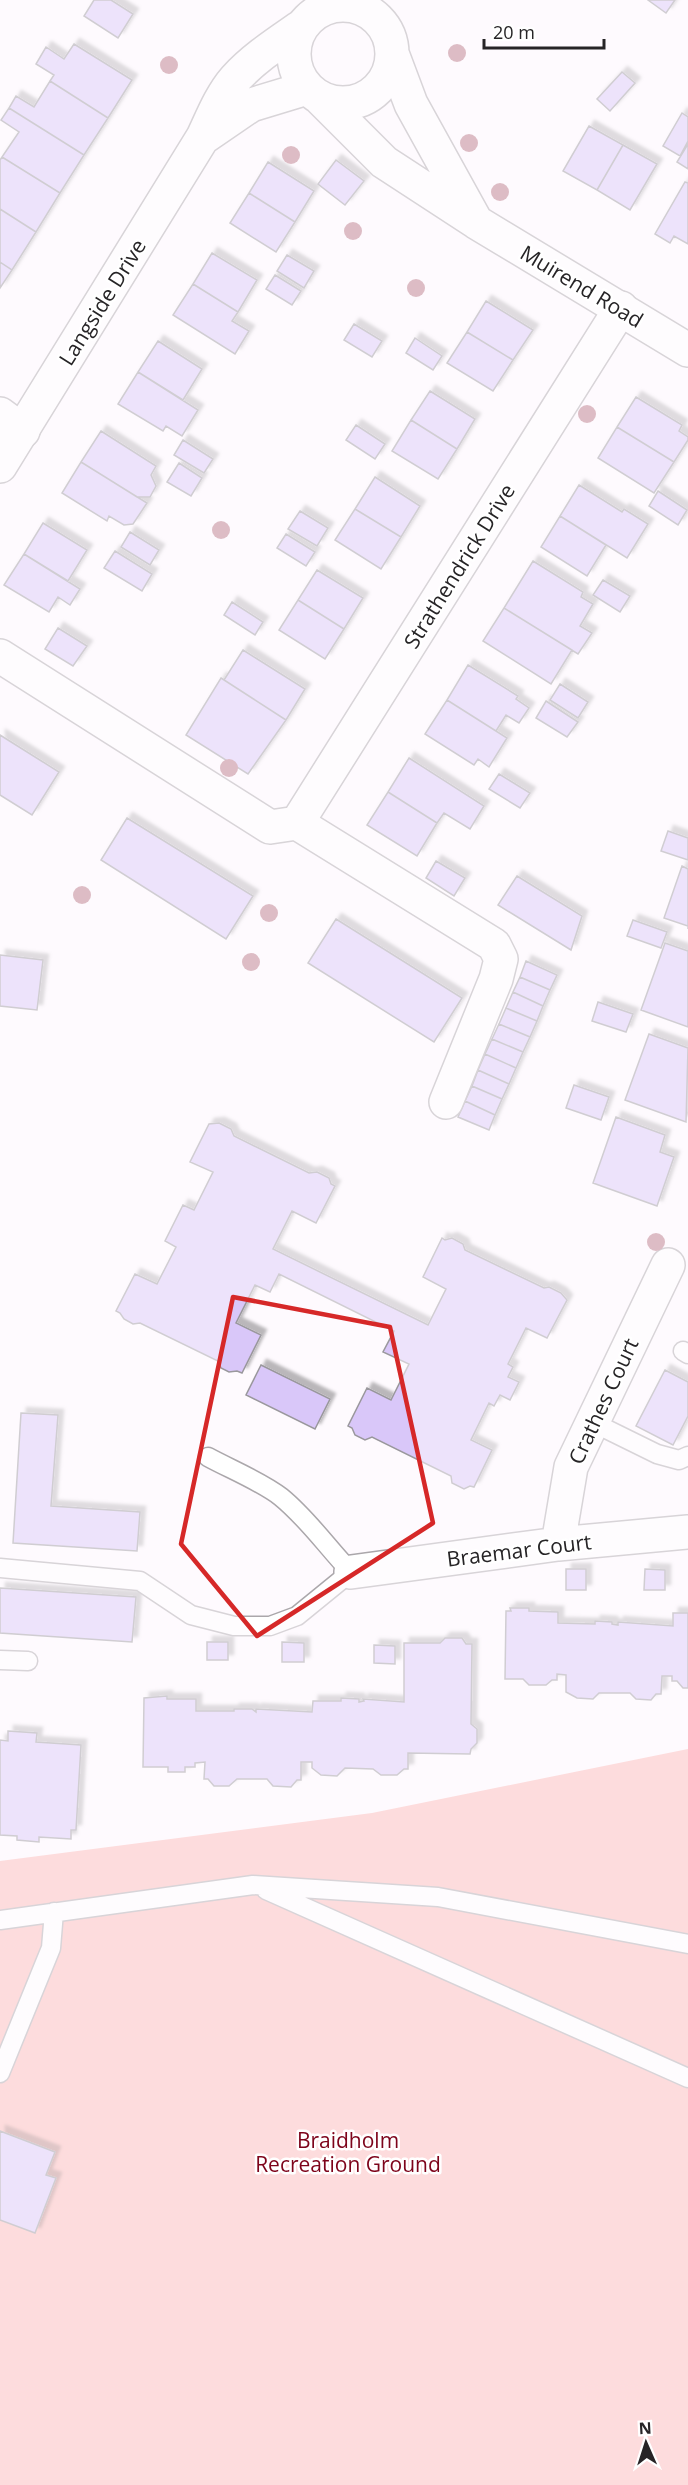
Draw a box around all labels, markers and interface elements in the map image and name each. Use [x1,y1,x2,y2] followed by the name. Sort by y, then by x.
[484,12,604,50] scale bar
[493,20,535,44] text: 20 m
[52,234,152,370] street label: Langside Drive
[515,238,649,334] street label: Muirend Road
[397,478,521,654] street label: Strathendrick Drive
[562,1333,644,1469] street label: Crathes Court
[445,1527,593,1573] street label: Braemar Court
[255,2126,441,2178] park label: Braidholm Recreation Ground
[616,2413,676,2473] north arrow
[638,2417,652,2439] text: N

